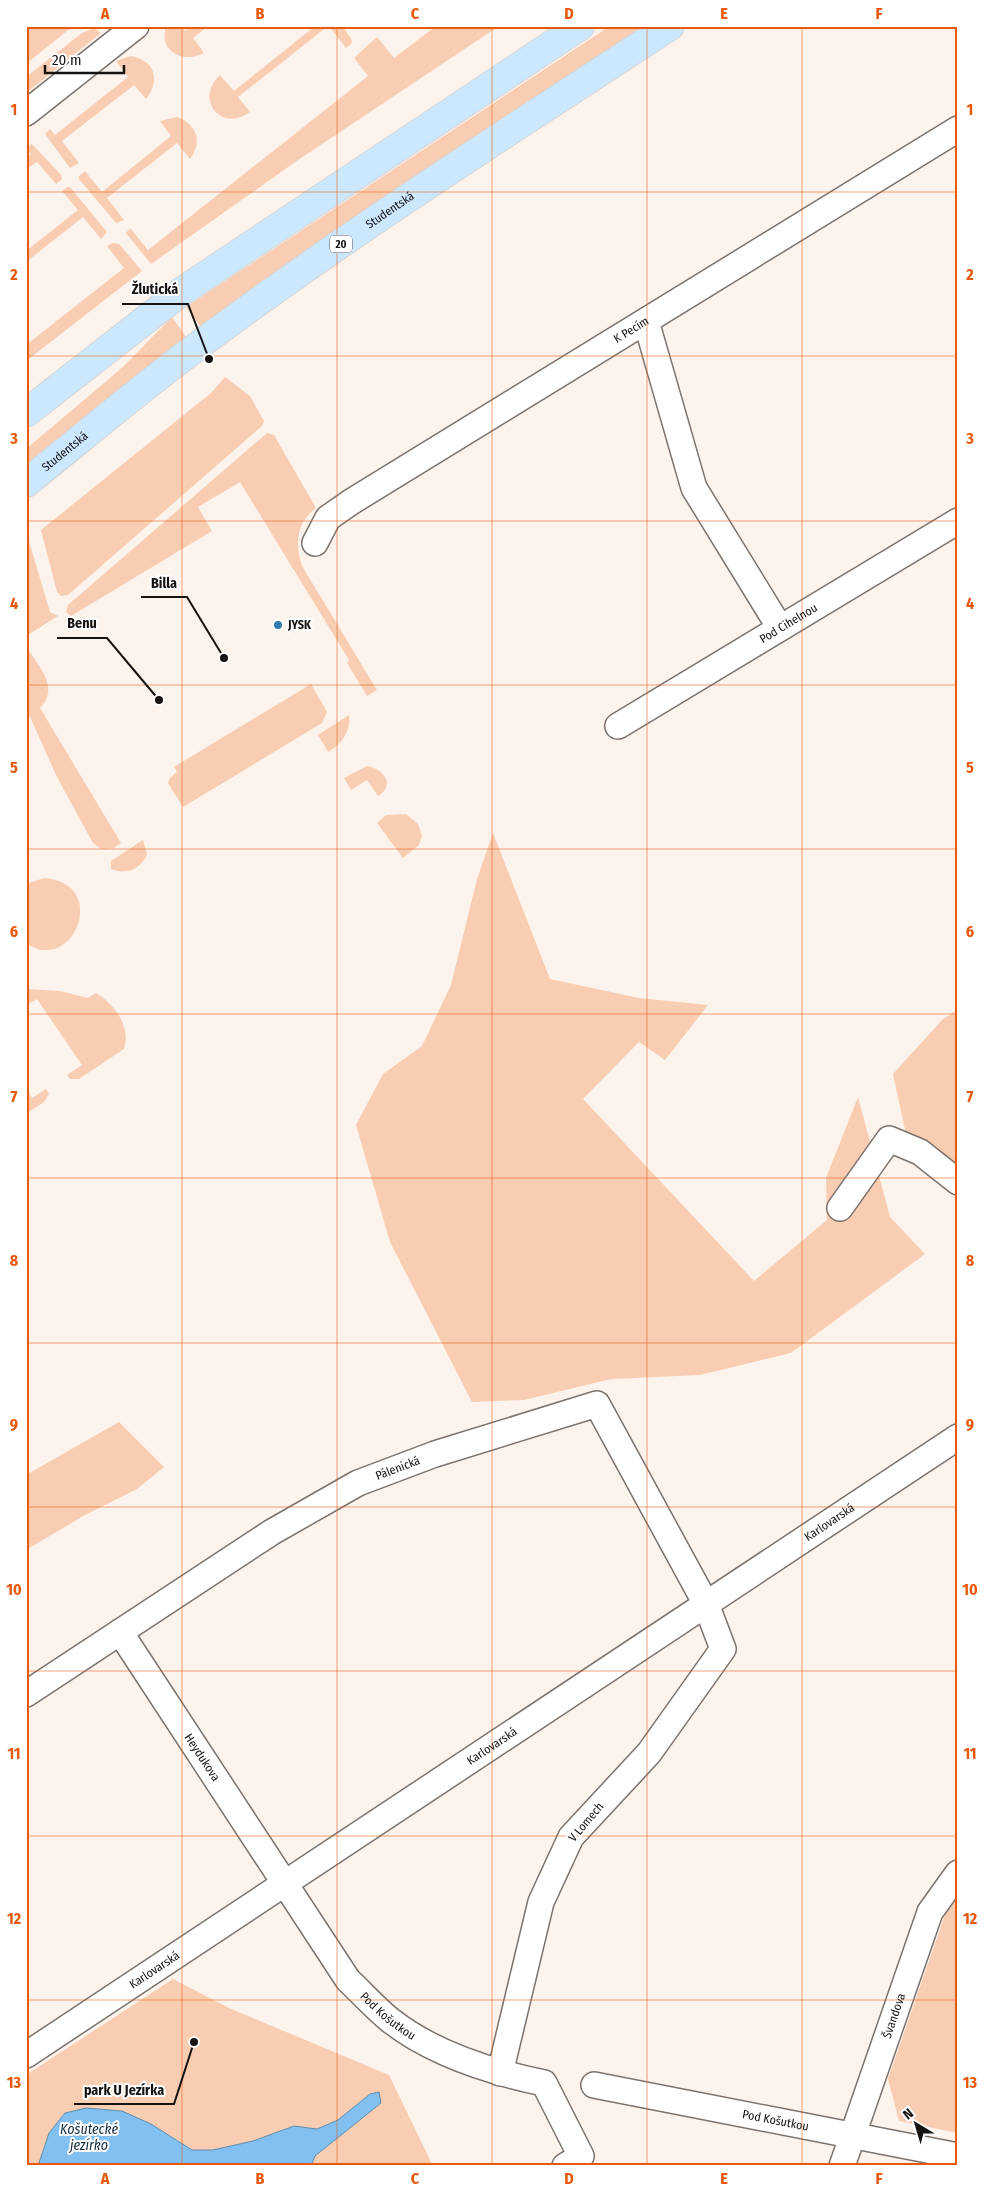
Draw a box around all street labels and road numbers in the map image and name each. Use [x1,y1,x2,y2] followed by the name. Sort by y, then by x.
[363,189,417,231] street label: Studentská
[330,235,352,252] road number: 20
[611,314,651,346] street label: K Pecím
[39,429,91,474] street label: Studentská
[757,600,820,646] street label: Pod Cihelnou
[374,1453,422,1483] street label: Pálenická
[802,1501,857,1544] street label: Karlovarská
[464,1724,520,1768] street label: Karlovarská
[182,1731,223,1784] street label: Heydukova
[566,1800,606,1844] street label: V Lomech
[127,1948,182,1992] street label: Karlovarská
[357,1989,418,2043] street label: Pod Košutkou
[879,1991,908,2040] street label: Švandova
[741,2107,810,2134] street label: Pod Košutkou

